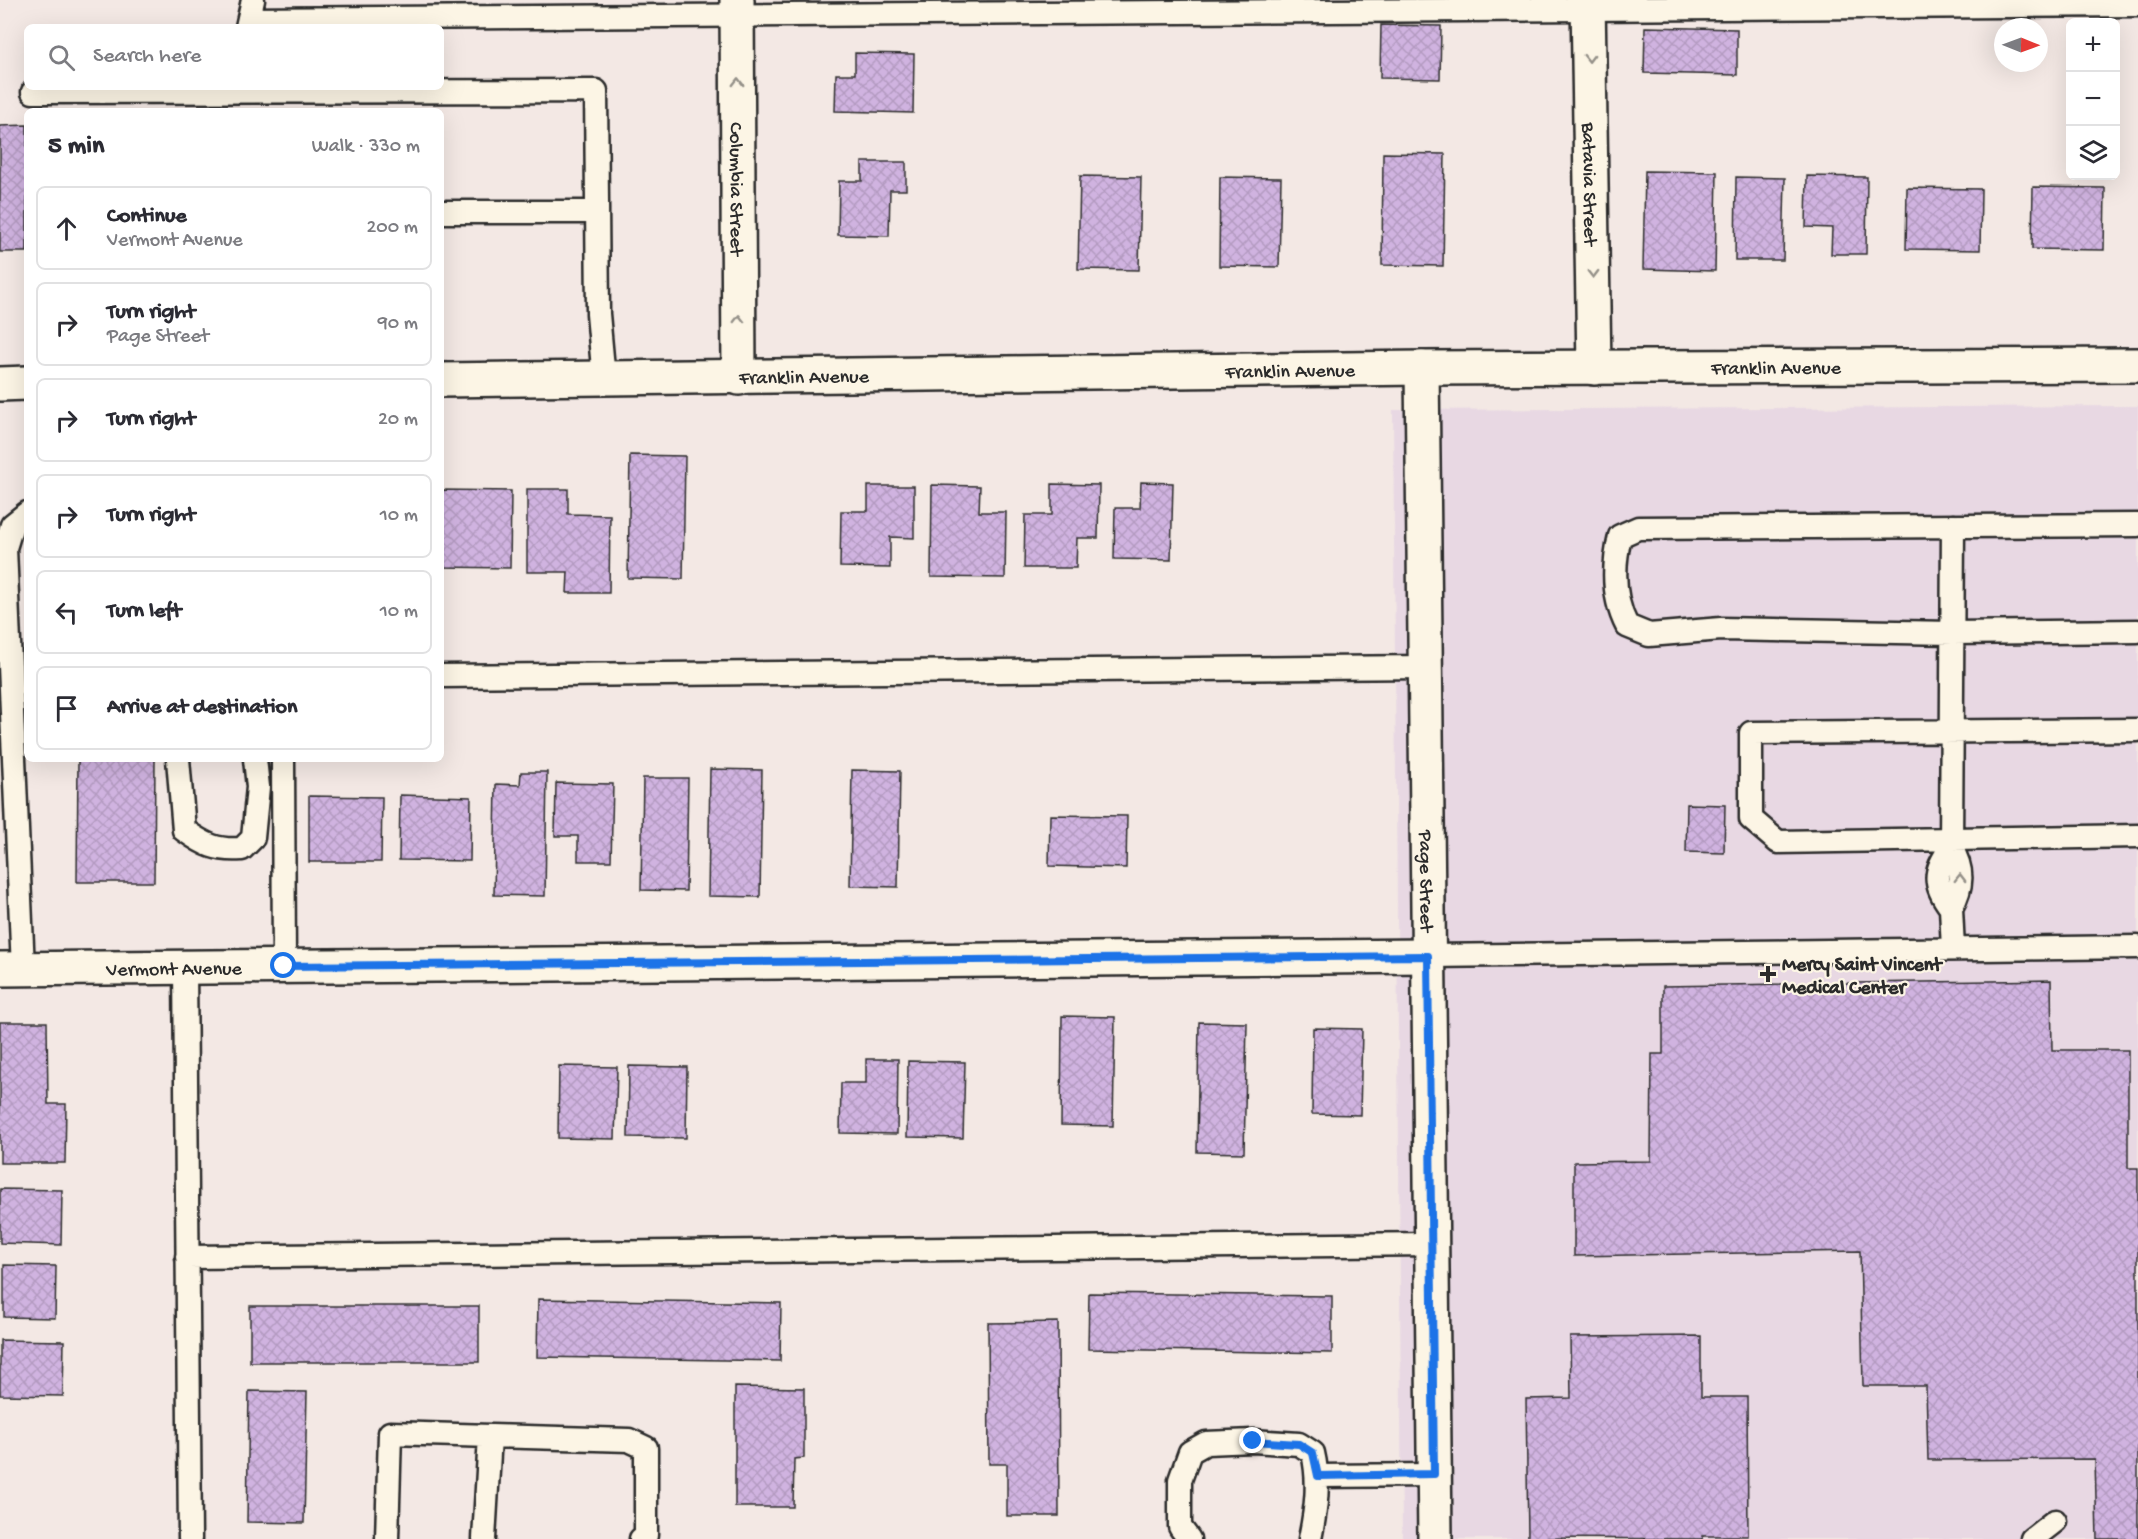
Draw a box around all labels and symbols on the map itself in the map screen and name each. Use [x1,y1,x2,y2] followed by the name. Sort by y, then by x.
[1994,18,2048,72] north arrow
[1582,54,1595,63] one-way arrow
[732,78,744,87] one-way arrow
[1575,121,1600,248] street label: Batavia Street
[723,122,746,258] street label: Columbia Street
[1586,270,1599,279] one-way arrow
[733,315,745,324] one-way arrow
[1710,358,1842,382] street label: Franklin Avenue
[1224,361,1356,385] street label: Franklin Avenue
[738,367,870,391] street label: Franklin Avenue
[1412,829,1436,934] street label: Page Street
[1954,874,1966,883] one-way arrow
[270,952,296,978] route start
[1782,955,1943,1001] place label: Mercy Saint Vincent Medical Center
[105,959,243,983] street label: Vermont Avenue
[1759,965,1777,983] marker: Mercy Saint Vincent Medical Center
[1239,1427,1265,1453] route end

